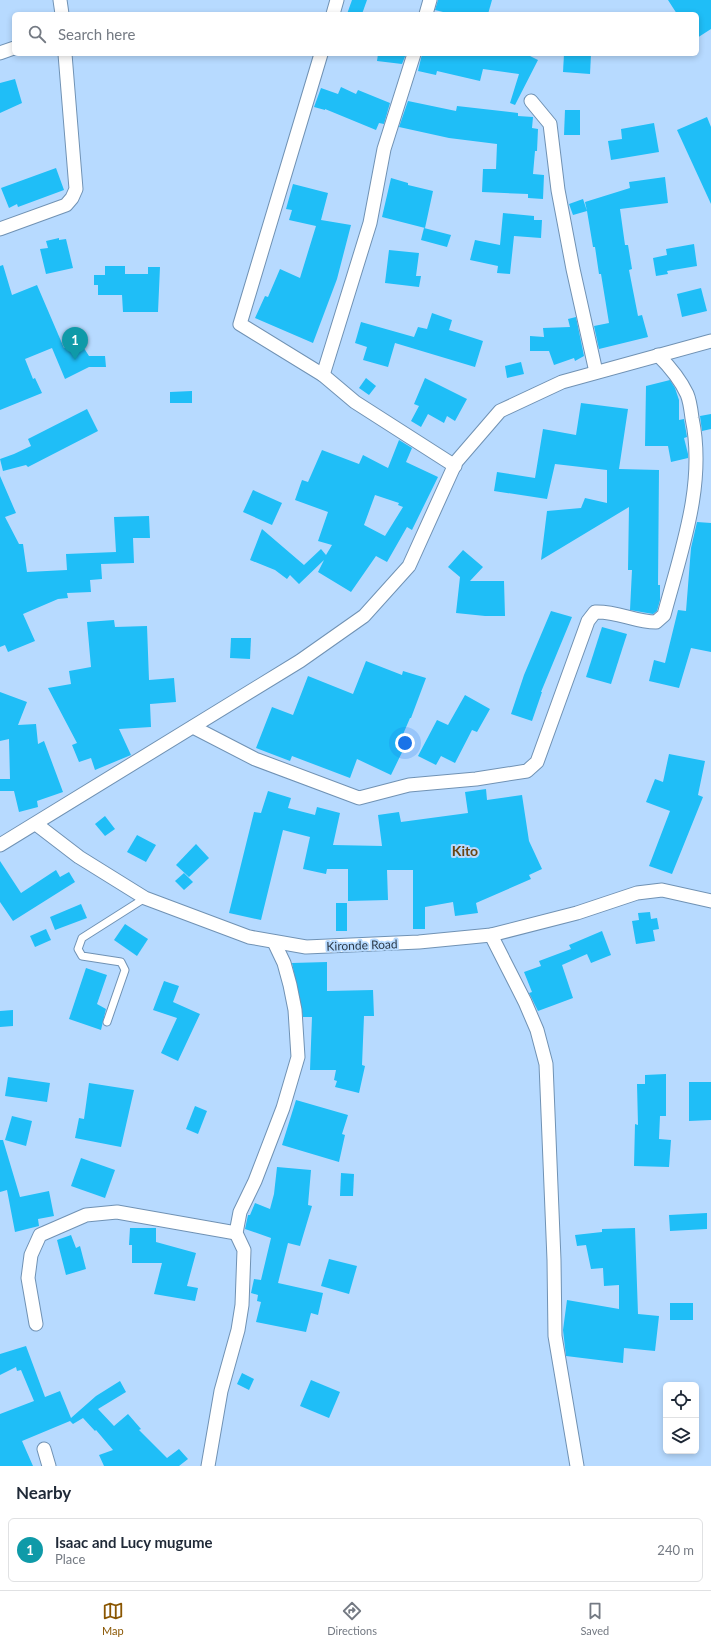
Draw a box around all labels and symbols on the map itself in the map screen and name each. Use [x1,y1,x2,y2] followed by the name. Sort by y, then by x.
[62,327,88,360] pin: 1
[395,733,415,753] your location
[452,842,478,859] district label: Kito
[326,936,398,954] street label: Kironde Road

